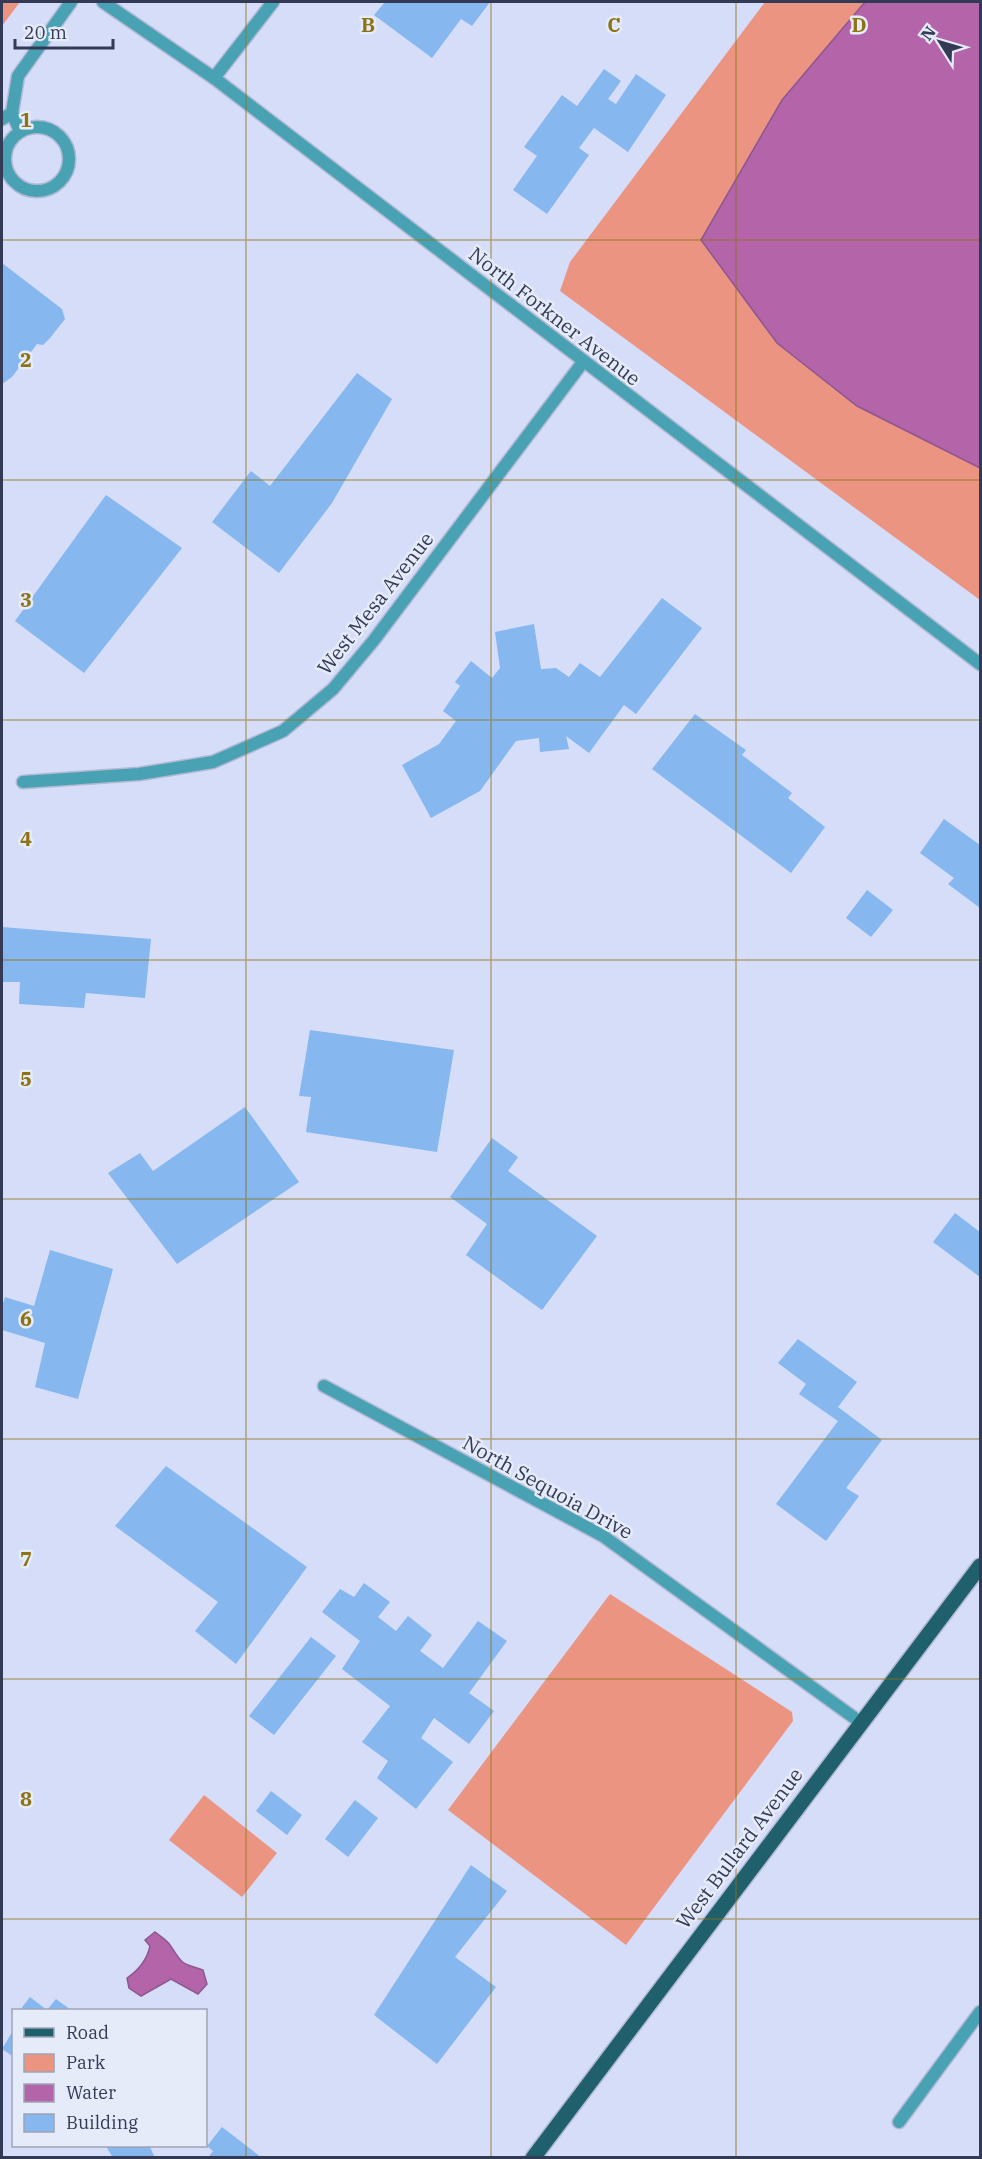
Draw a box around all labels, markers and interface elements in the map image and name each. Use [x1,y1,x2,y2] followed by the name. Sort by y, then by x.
[361,11,375,38] text: B
[607,11,621,38] text: C
[851,11,867,38] text: D
[15,12,112,50] scale bar
[910,12,970,72] north arrow
[24,21,67,44] text: 20 m
[916,22,940,44] text: N
[20,106,32,133] text: 1
[464,240,646,392] street label: North Forkner Avenue
[20,346,32,373] text: 2
[311,526,439,680] street label: West Mesa Avenue
[20,586,32,613] text: 3
[20,825,32,852] text: 4
[20,1065,32,1092] text: 5
[20,1305,32,1332] text: 6
[458,1429,638,1545] street label: North Sequoia Drive
[20,1545,32,1572] text: 7
[670,1762,808,1934] street label: West Bullard Avenue
[20,1785,32,1812] text: 8
[12,2009,207,2147] legend
[66,2021,109,2044] text: Road
[66,2051,106,2074] text: Park
[66,2081,116,2104] text: Water
[66,2111,138,2134] text: Building

